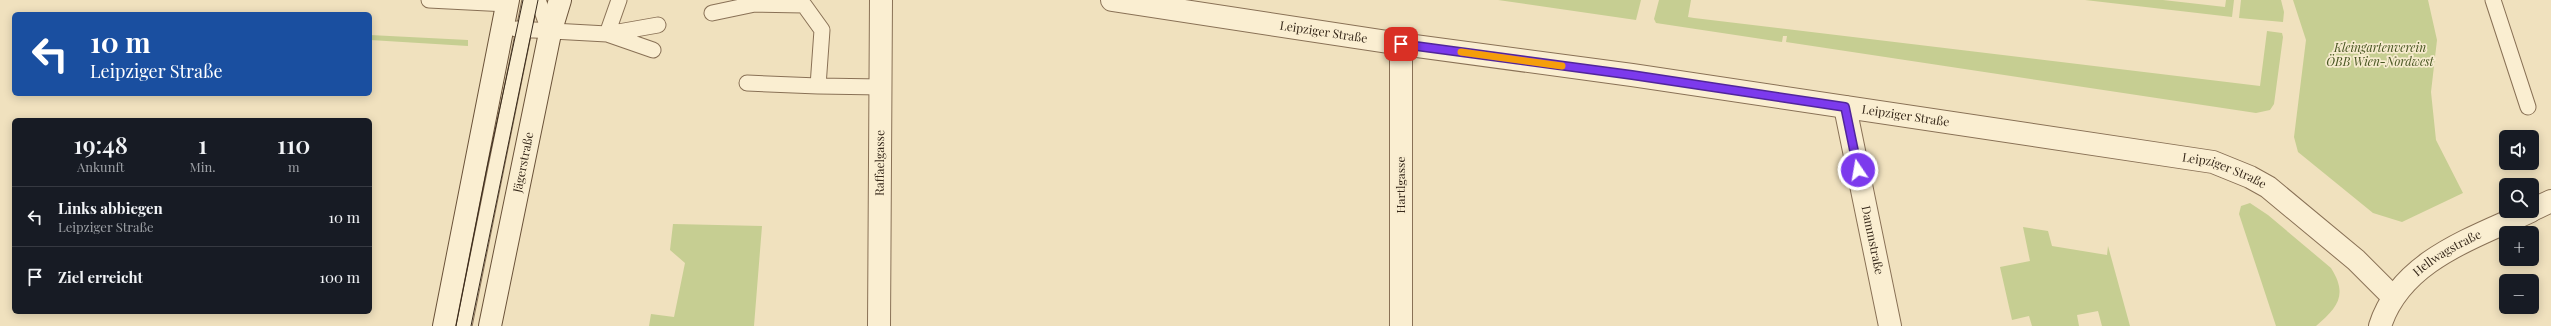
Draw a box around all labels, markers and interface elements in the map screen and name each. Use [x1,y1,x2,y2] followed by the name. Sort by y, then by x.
[1279,17,1369,46] street label: Leipziger Straße
[90,23,151,60] text: 10 m
[1384,27,1418,61] pin
[24,28,76,80] icon: left
[1390,33,1412,55] icon: arrive
[2326,39,2435,69] park label: Kleingartenverein ÖBB Wien-Nordwest
[90,59,223,83] text: Leipziger Straße
[1861,101,1951,129] street label: Leipziger Straße
[74,128,128,160] text: 19:48
[198,128,207,160] text: 1
[277,128,310,160] text: 110
[871,130,887,196] street label: Raffaelgasse
[2499,130,2539,314] map controls
[2499,130,2539,170] button: sound
[508,131,537,195] street label: Jägerstraße
[2181,148,2270,192] street label: Leipziger Straße
[1837,149,1879,191] position arrow
[1392,156,1408,214] street label: Hartlgasse
[77,158,124,175] text: Ankunft
[189,158,216,175] text: Min.
[288,158,300,175] text: m
[2499,178,2539,218] button: search
[58,198,163,218] text: Links abbiegen
[1858,204,1888,276] street label: Dammstraße
[24,206,46,228] icon: left
[328,207,360,227] text: 10 m
[58,218,154,235] text: Leipziger Straße
[2409,226,2483,279] street label: Hellwagstraße
[2499,226,2539,266] button: +
[24,266,46,288] icon: arrive
[58,267,143,287] text: Ziel erreicht
[319,267,360,287] text: 100 m
[2499,274,2539,314] button: −

